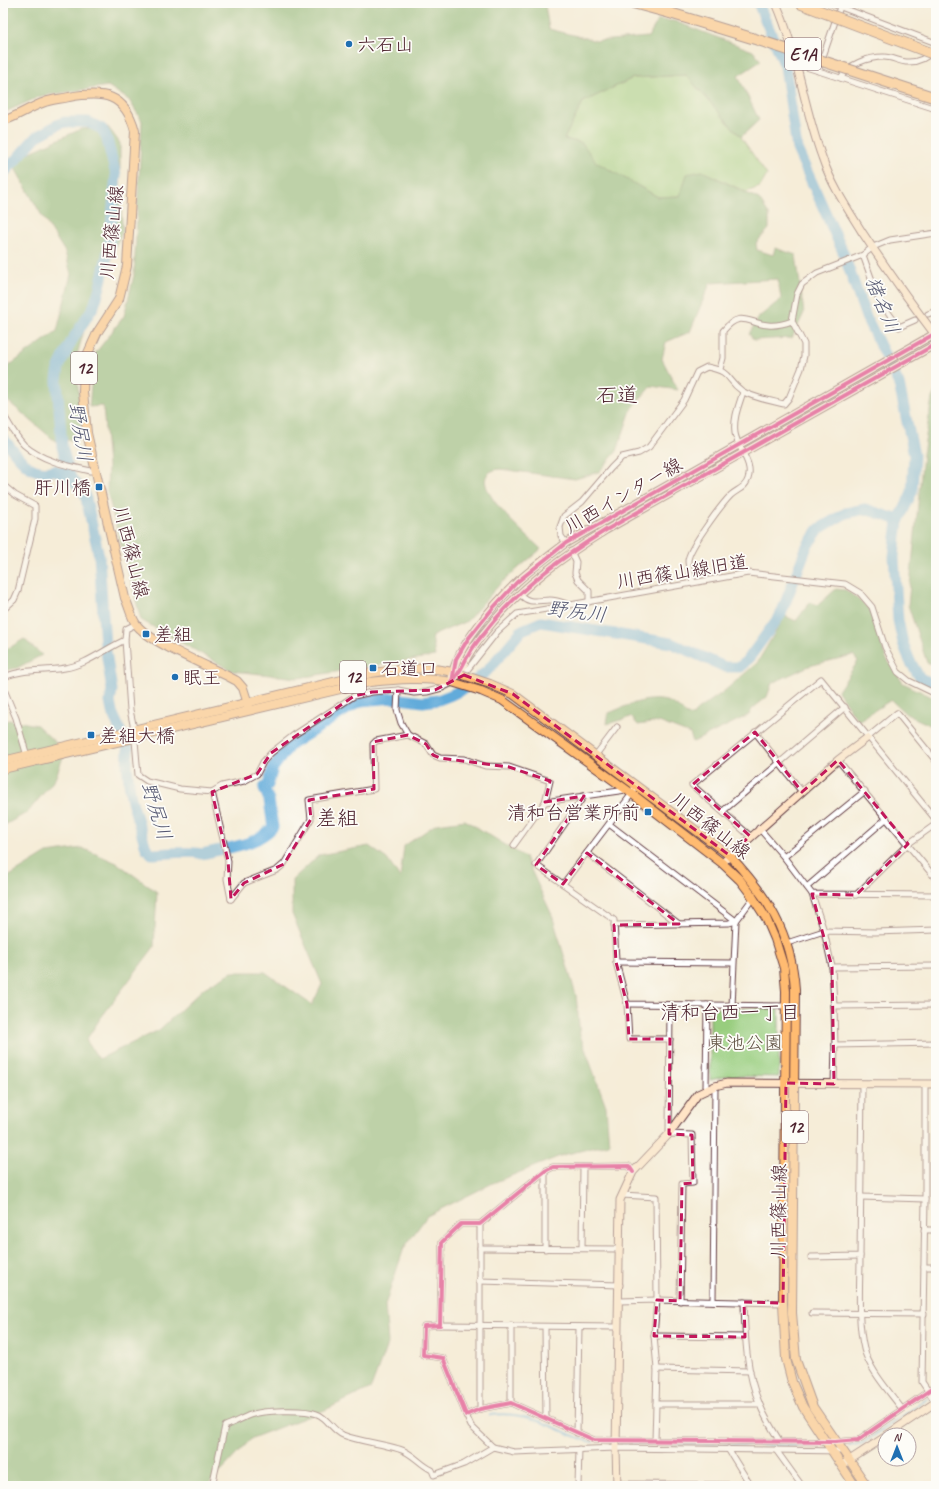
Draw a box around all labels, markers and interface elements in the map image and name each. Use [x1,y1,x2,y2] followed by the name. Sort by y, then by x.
[357,33,414,57] place label: 六石山
[785,38,821,70] road number: E1A
[344,39,354,49] marker: 六石山
[95,184,129,281] street label: 川西篠山線
[860,273,905,338] water label: 猪名川
[71,352,97,384] road number: 12
[596,382,638,408] district label: 石道
[63,400,98,464] water label: 野尻川
[560,452,687,539] street label: 川西インター線
[34,476,91,500] place label: 肝川橋
[94,482,104,492] marker: 肝川橋
[108,503,154,601] street label: 川西篠山線
[615,550,750,594] street label: 川西篠山線旧道
[546,595,608,628] water label: 野尻川
[154,623,192,647] place label: 差組
[141,629,151,639] marker: 差組
[381,657,438,681] place label: 石道口
[340,661,366,693] road number: 12
[368,663,378,673] marker: 石道口
[183,666,221,690] place label: 眠王
[170,672,180,682] marker: 眠王
[99,724,175,748] place label: 差組大橋
[86,730,96,740] marker: 差組大橋
[136,779,177,843] water label: 野尻川
[666,787,755,864] street label: 川西篠山線
[507,801,640,825] place label: 清和台営業所前
[316,805,358,831] district label: 差組
[643,807,653,817] marker: 清和台営業所前
[660,1000,800,1025] district label: 清和台西一丁目
[707,1031,783,1055] park label: 東池公園
[782,1111,808,1143] road number: 12
[766,1163,792,1259] street label: 川西篠山線
[877,1427,917,1467] north arrow
[894,1430,903,1444] text: N

